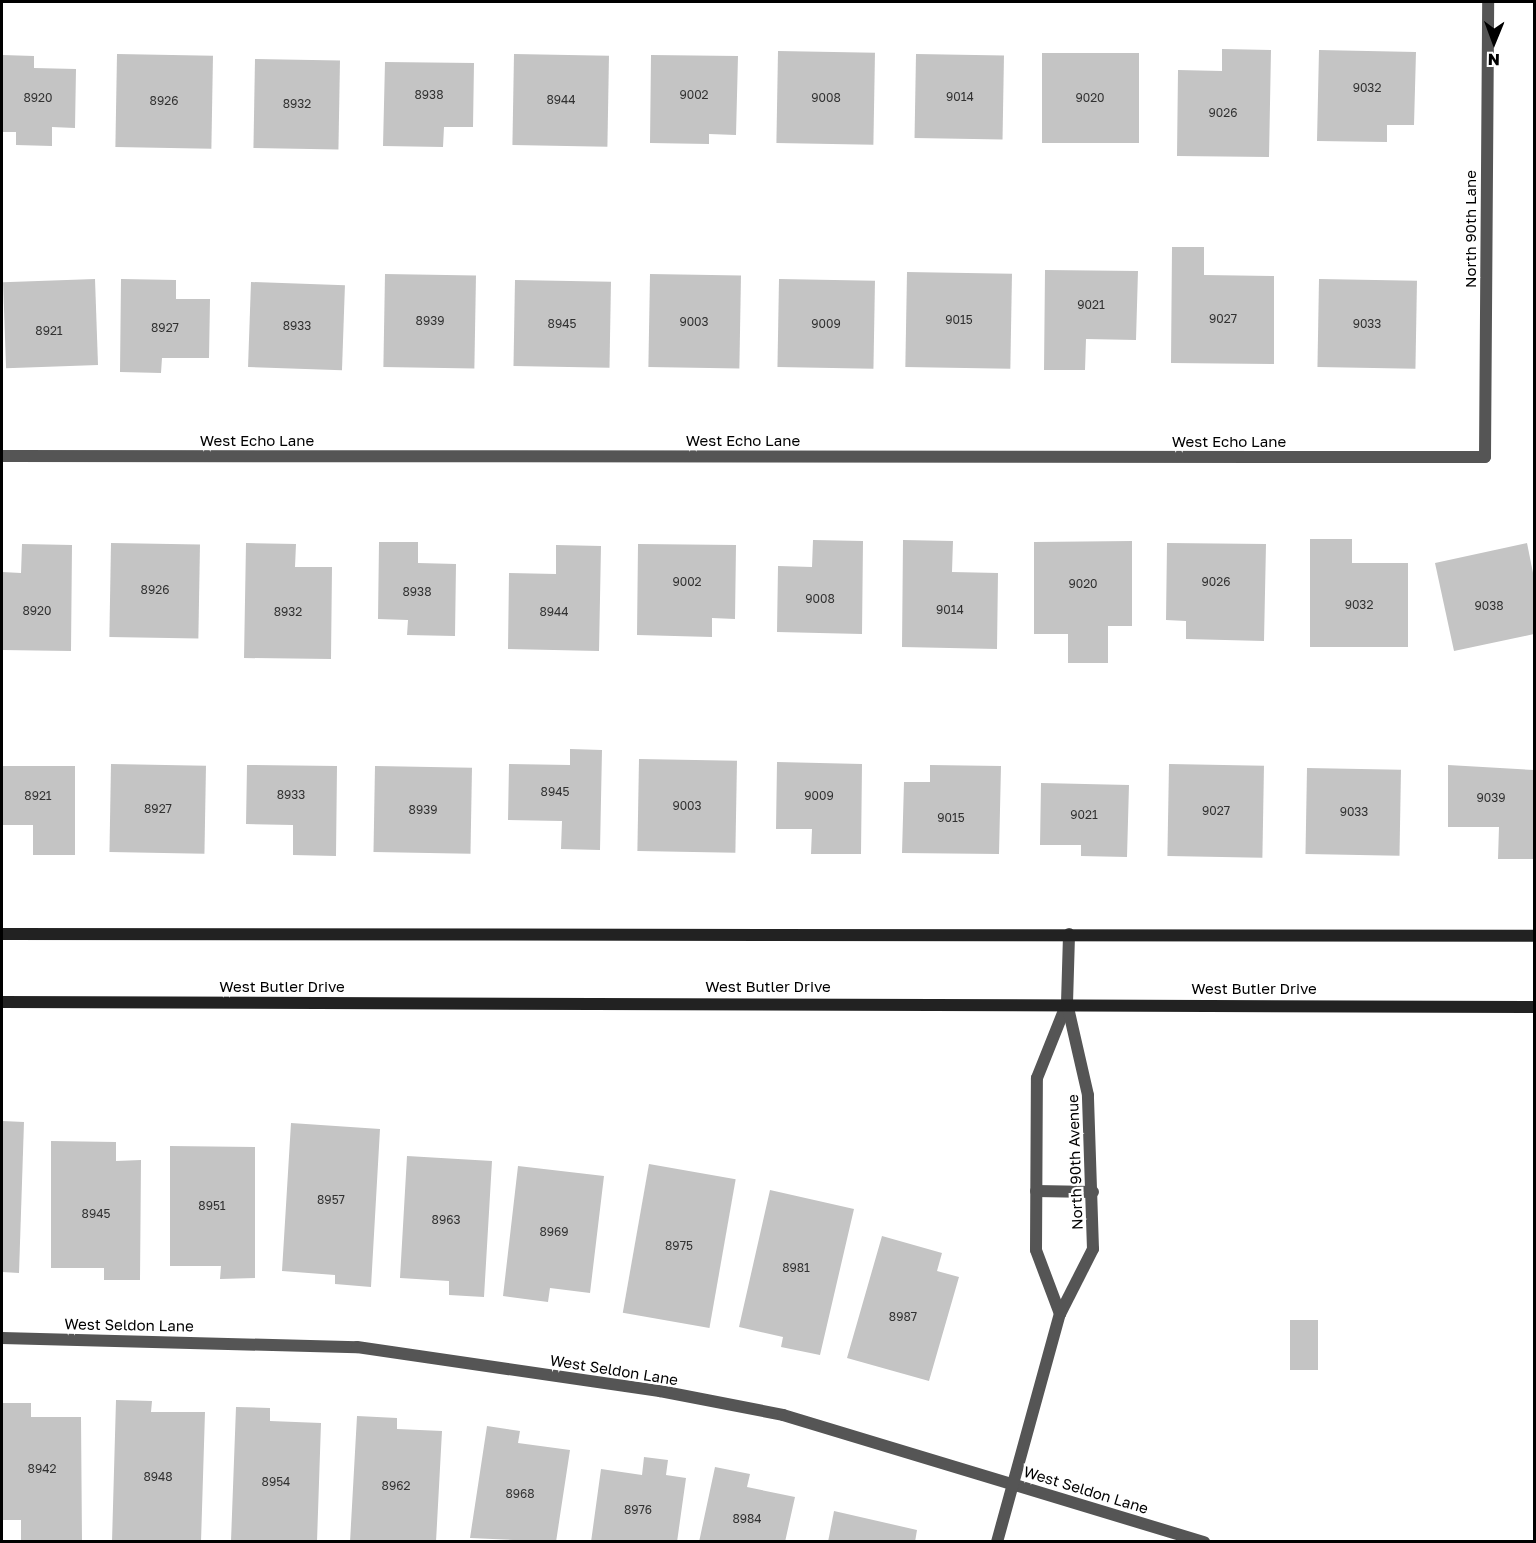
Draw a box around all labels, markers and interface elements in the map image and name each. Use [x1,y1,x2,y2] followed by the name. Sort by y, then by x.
[1464,12,1524,72] north arrow
[1487,50,1500,70] text: N
[1353,81,1381,95] house number: 9032
[415,88,443,102] house number: 8938
[679,88,709,102] house number: 9002
[946,90,974,104] house number: 9014
[24,91,52,105] house number: 8920
[811,91,841,105] house number: 9008
[1075,91,1105,105] house number: 9020
[546,93,576,107] house number: 8944
[150,94,178,108] house number: 8926
[283,97,311,111] house number: 8932
[1209,106,1237,120] house number: 9026
[1462,170,1480,288] street label: North 90th Lane
[1077,298,1105,312] house number: 9021
[1209,312,1237,326] house number: 9027
[945,313,973,327] house number: 9015
[416,314,444,328] house number: 8939
[679,315,709,329] house number: 9003
[548,317,576,331] house number: 8945
[811,317,841,331] house number: 9009
[1353,317,1381,331] house number: 9033
[283,319,311,333] house number: 8933
[151,321,179,335] house number: 8927
[35,324,63,338] house number: 8921
[200,432,314,450] street label: West Echo Lane
[686,432,800,450] street label: West Echo Lane
[1172,433,1286,451] street label: West Echo Lane
[672,575,702,589] house number: 9002
[1202,575,1230,589] house number: 9026
[1068,577,1098,591] house number: 9020
[141,583,169,597] house number: 8926
[403,585,431,599] house number: 8938
[805,592,835,606] house number: 9008
[1345,598,1373,612] house number: 9032
[1474,599,1504,613] house number: 9038
[936,603,964,617] house number: 9014
[23,604,51,618] house number: 8920
[274,605,302,619] house number: 8932
[539,605,569,619] house number: 8944
[541,785,569,799] house number: 8945
[277,788,305,802] house number: 8933
[24,789,52,803] house number: 8921
[804,789,834,803] house number: 9009
[1477,791,1505,805] house number: 9039
[672,799,702,813] house number: 9003
[144,802,172,816] house number: 8927
[409,803,437,817] house number: 8939
[1202,804,1230,818] house number: 9027
[1340,805,1368,819] house number: 9033
[1070,808,1098,822] house number: 9021
[937,811,965,825] house number: 9015
[219,978,345,996] street label: West Butler Drive
[705,978,831,996] street label: West Butler Drive
[1191,980,1317,998] street label: West Butler Drive
[1064,1094,1086,1230] street label: North 90th Avenue
[317,1193,345,1207] house number: 8957
[198,1199,226,1213] house number: 8951
[82,1207,110,1221] house number: 8945
[432,1213,460,1227] house number: 8963
[539,1225,569,1239] house number: 8969
[665,1239,693,1253] house number: 8975
[782,1261,810,1275] house number: 8981
[889,1310,917,1324] house number: 8987
[64,1315,194,1335] street label: West Seldon Lane
[549,1351,679,1389] street label: West Seldon Lane
[28,1462,56,1476] house number: 8942
[1021,1462,1151,1518] street label: West Seldon Lane
[143,1470,173,1484] house number: 8948
[262,1475,290,1489] house number: 8954
[382,1479,410,1493] house number: 8962
[505,1487,535,1501] house number: 8968
[624,1503,652,1517] house number: 8976
[732,1512,762,1526] house number: 8984

